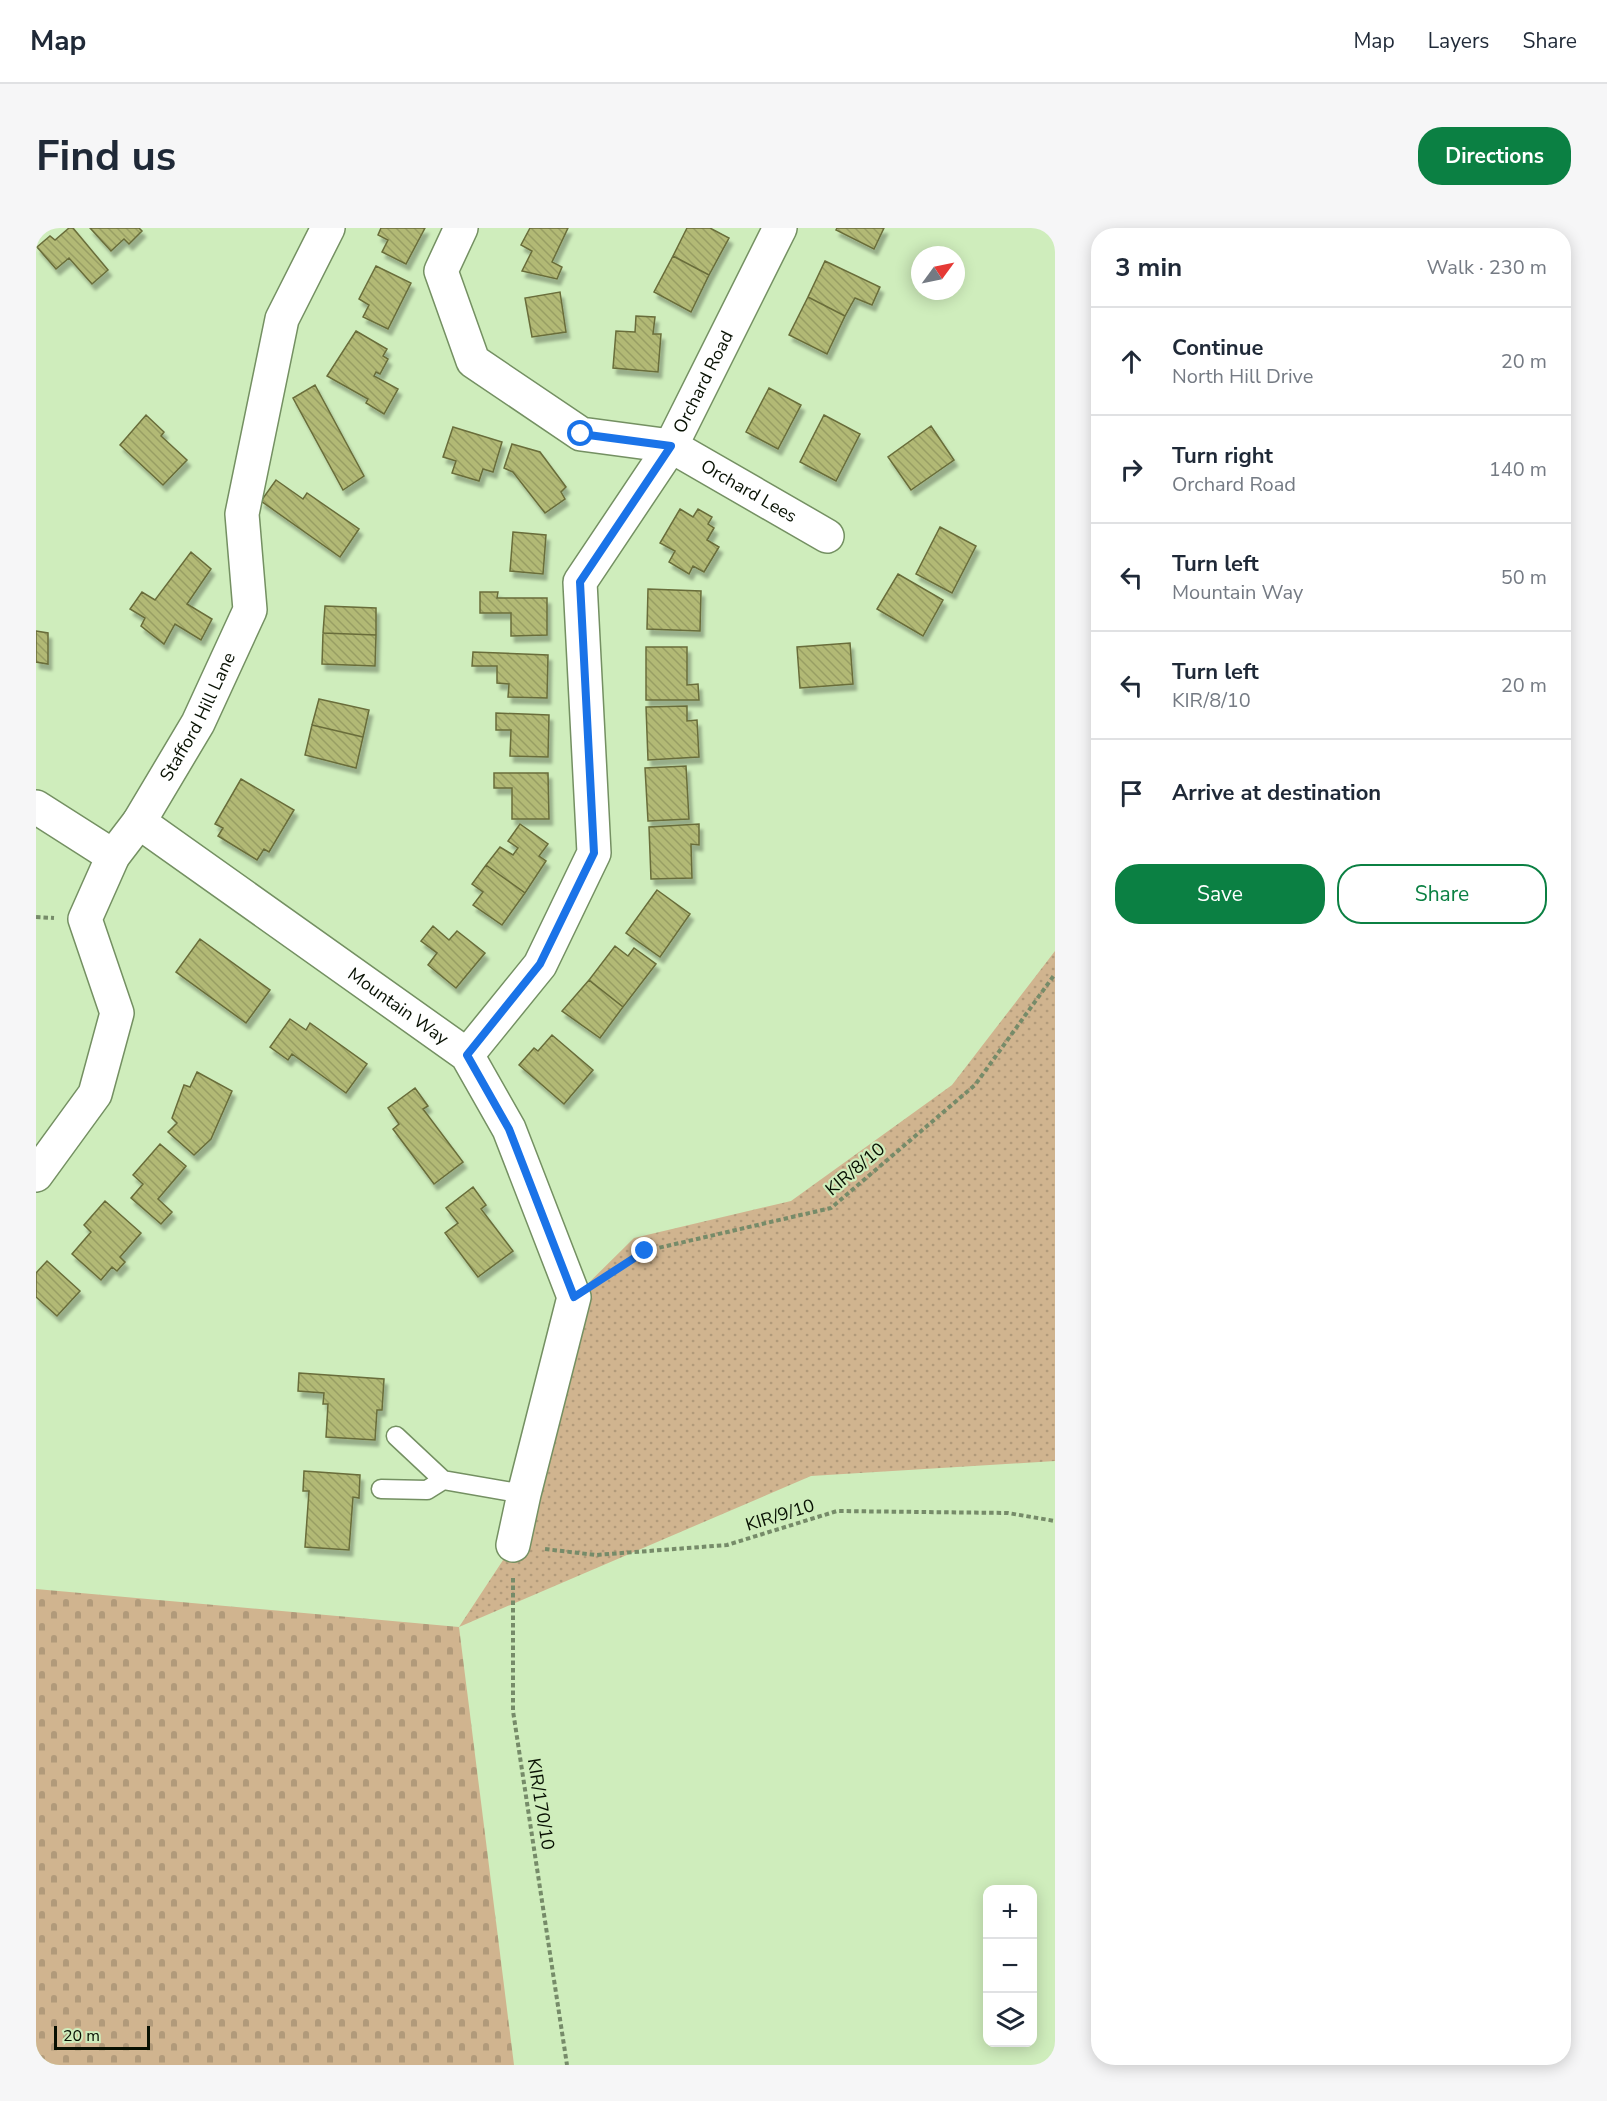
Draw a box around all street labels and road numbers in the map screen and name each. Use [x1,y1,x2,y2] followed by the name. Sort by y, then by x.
[667,326,739,437] street label: Orchard Road
[696,454,801,528] street label: Orchard Lees
[154,648,241,785] street label: Stafford Hill Lane
[343,962,454,1051] street label: Mountain Way
[820,1137,890,1201] street label: KIR/8/10
[743,1493,817,1537] street label: KIR/9/10
[522,1756,560,1852] street label: KIR/170/10

